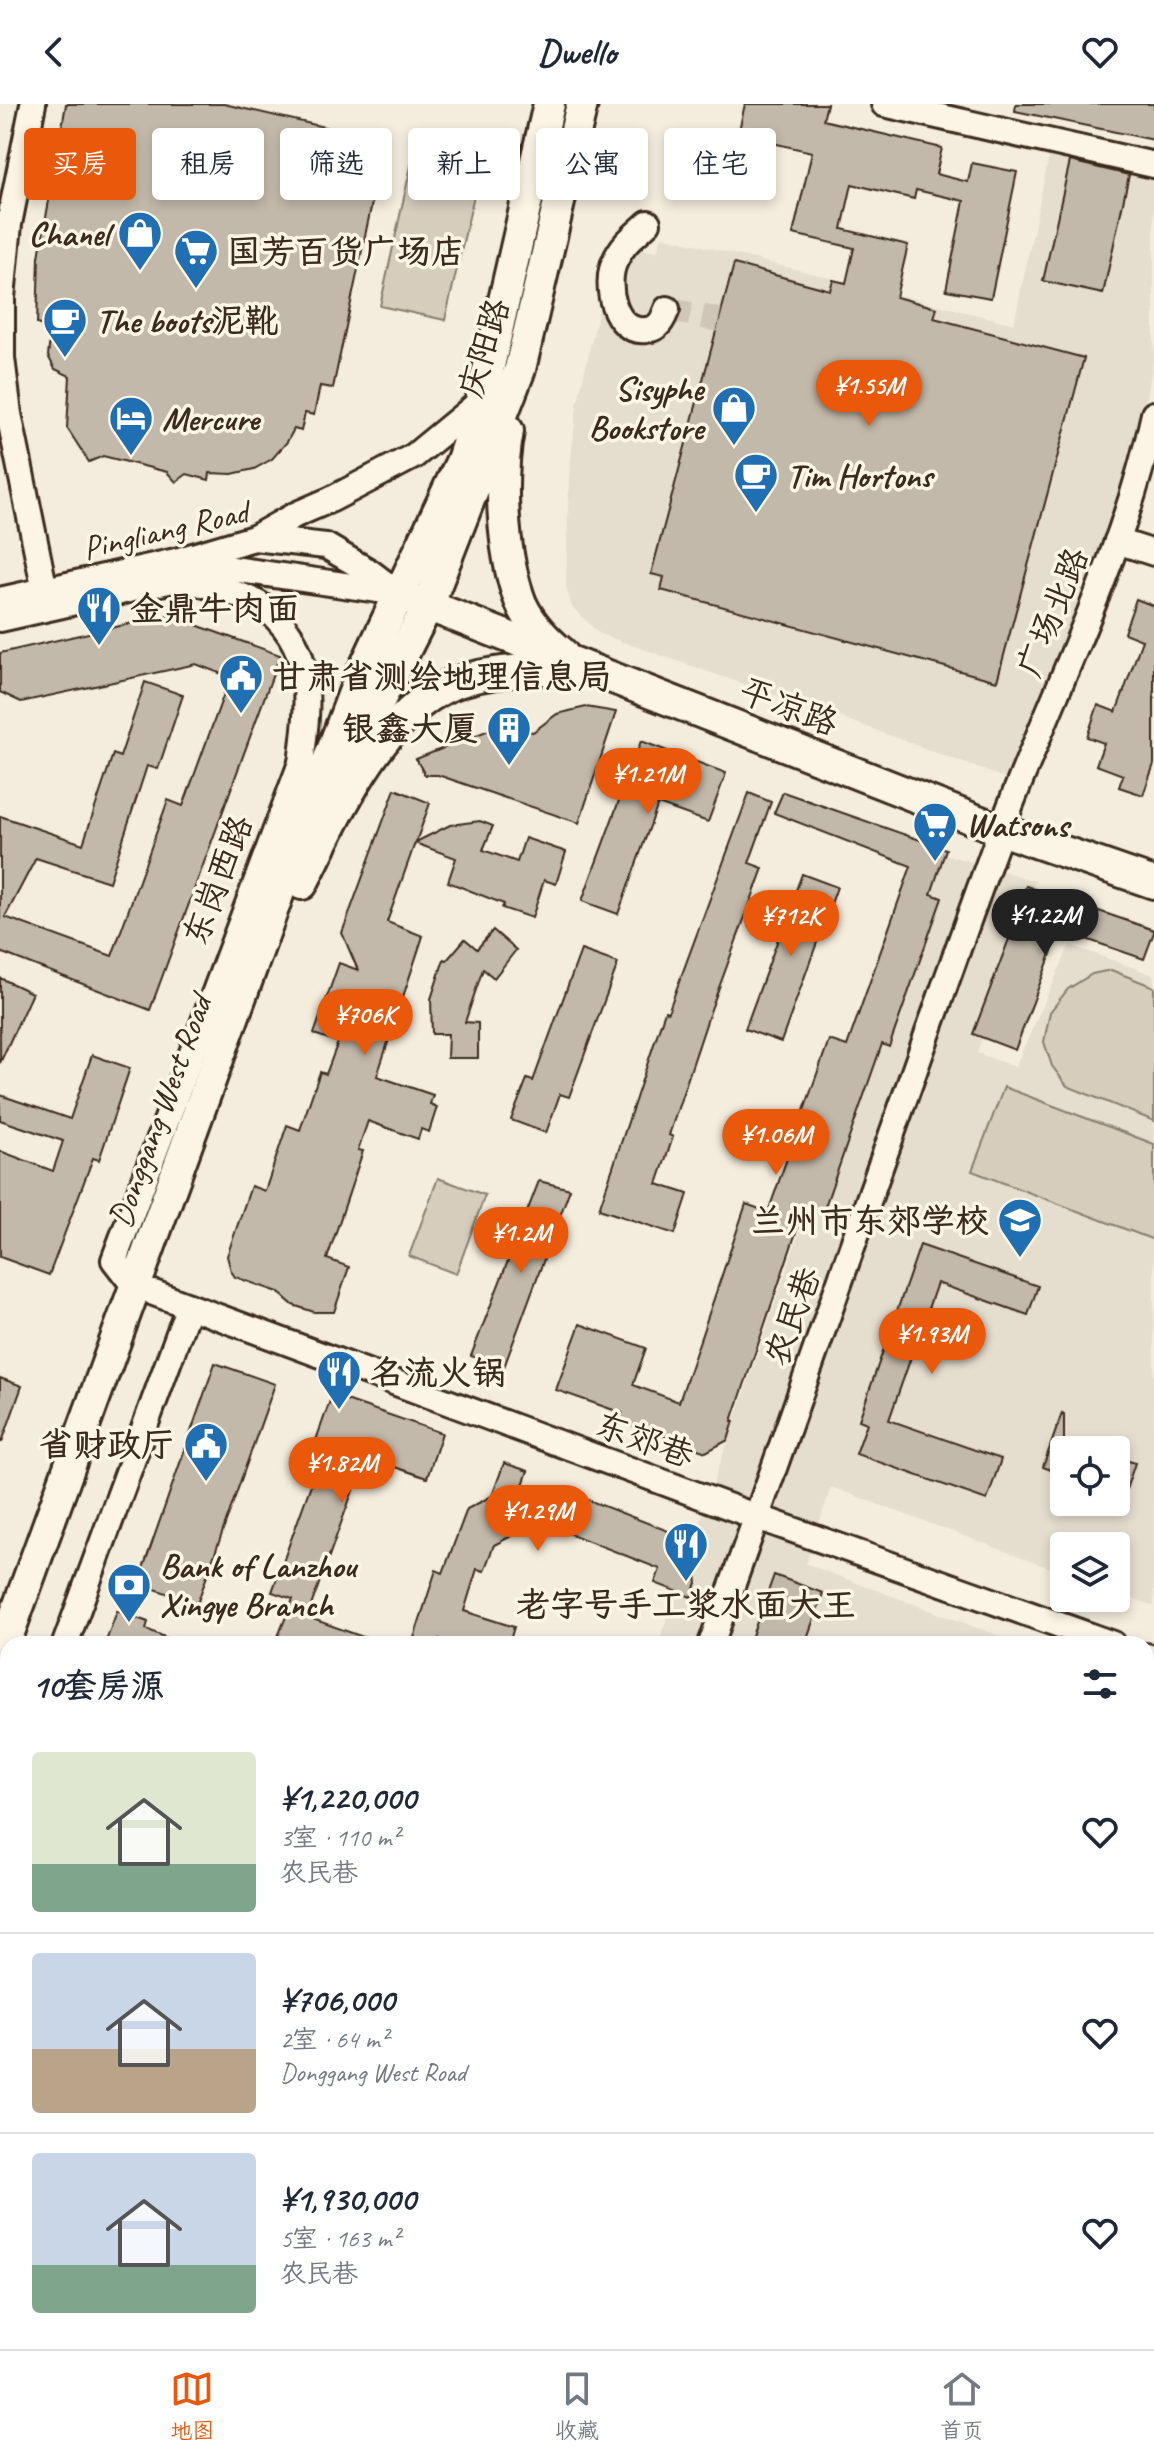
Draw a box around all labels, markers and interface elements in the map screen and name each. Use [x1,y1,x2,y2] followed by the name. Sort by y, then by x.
[538,29,616,75] text: Dwello
[32,30,76,74] icon: back
[1078,30,1122,74] icon: heart
[24,128,136,200] chip: 买房
[152,128,264,200] chip: 租房
[280,128,392,200] chip: 筛选
[408,128,520,200] chip: 新上
[536,128,648,200] chip: 公寓
[664,128,776,200] chip: 住宅
[116,209,164,272] shop icon: Chanel
[29,212,115,255] place label: Chanel
[172,227,220,290] supermarket icon: 国芳百货广场店
[227,230,465,273] place label: 国芳百货广场店
[448,293,519,403] street label: 庆阳路
[41,296,89,359] cafe icon: The boots泥靴
[96,299,279,342] place label: The boots泥靴
[804,360,934,428] pin: ¥1.55M
[589,367,707,449] place label: Sisyphe Bookstore
[834,369,904,402] text: ¥1.55M
[710,384,758,447] shop icon: Sisyphe Bookstore
[107,394,155,457] hotel icon: Mercure
[162,397,261,440] place label: Mercure
[732,451,780,514] cafe icon: Tim Hortons
[787,454,935,497] place label: Tim Hortons
[78,489,257,569] street label: Pingliang Road
[1007,541,1098,683] street label: 广场北路
[75,584,123,647] restaurant icon: 金鼎牛肉面
[130,587,300,630] place label: 金鼎牛肉面
[217,652,265,715] public building icon: 甘肃省测绘地理信息局
[272,655,612,698] place label: 甘肃省测绘地理信息局
[734,668,844,745] street label: 平凉路
[485,704,533,767] building icon: 银鑫大厦
[342,707,478,750] place label: 银鑫大厦
[583,748,713,816] pin: ¥1.21M
[613,757,683,790] text: ¥1.21M
[911,800,959,863] supermarket icon: Watsons
[966,803,1072,846] place label: Watsons
[173,809,262,951] street label: 东岗西路
[980,889,1110,957] pin: ¥1.22M
[735,890,847,958] pin: ¥712K
[1010,898,1080,931] text: ¥1.22M
[761,899,821,932] text: ¥712K
[98,984,223,1233] street label: Donggang West Road
[309,989,421,1057] pin: ¥706K
[335,998,395,1031] text: ¥706K
[711,1109,841,1177] pin: ¥1.06M
[740,1118,812,1151] text: ¥1.06M
[996,1196,1044,1259] school or university icon: 兰州市东郊学校
[751,1199,989,1242] place label: 兰州市东郊学校
[465,1207,577,1275] pin: ¥1.2M
[491,1216,551,1249] text: ¥1.2M
[755,1261,830,1371] street label: 农民巷
[867,1308,997,1376] pin: ¥1.93M
[897,1317,967,1350] text: ¥1.93M
[315,1348,363,1411] restaurant icon: 名流火锅
[370,1351,506,1394] place label: 名流火锅
[590,1402,700,1477] street label: 东郊巷
[182,1420,230,1483] public building icon: 省财政厅
[39,1423,175,1466] place label: 省财政厅
[1050,1436,1130,1612] map controls
[1050,1436,1130,1516] button: locate
[277,1437,407,1505] pin: ¥1.82M
[307,1446,377,1479] text: ¥1.82M
[473,1485,603,1553] pin: ¥1.29M
[503,1494,573,1527] text: ¥1.29M
[662,1520,710,1583] restaurant icon: 老字号手工浆水面大王
[1050,1532,1130,1612] button: layers
[160,1544,359,1626] place label: Bank of Lanzhou Xingye Branch
[105,1561,153,1624] bank icon: Bank of Lanzhou Xingye Branch
[516,1583,856,1626] place label: 老字号手工浆水面大王
[1078,1662,1122,1706] icon: filters
[32,1664,165,1707] text: 10套房源
[280,1776,416,1819] text: ¥1,220,000
[96,1784,192,1880] icon: home
[1078,1810,1122,1854] icon: heart
[280,1821,399,1854] text: 3室 · 110 m²
[280,1856,358,1889] text: 农民巷
[280,1978,394,2021] text: ¥706,000
[96,1985,192,2081] icon: home
[1078,2011,1122,2055] icon: heart
[280,2023,388,2056] text: 2室 · 64 m²
[280,2056,466,2089] text: Donggang West Road
[280,2177,415,2220] text: ¥1,930,000
[96,2185,192,2281] icon: home
[1078,2211,1122,2255] icon: heart
[280,2222,399,2255] text: 5室 · 163 m²
[280,2257,358,2290] text: 农民巷
[170,2367,214,2445] tab: 地图
[555,2367,599,2445] tab: 收藏
[940,2367,984,2445] tab: 首页

